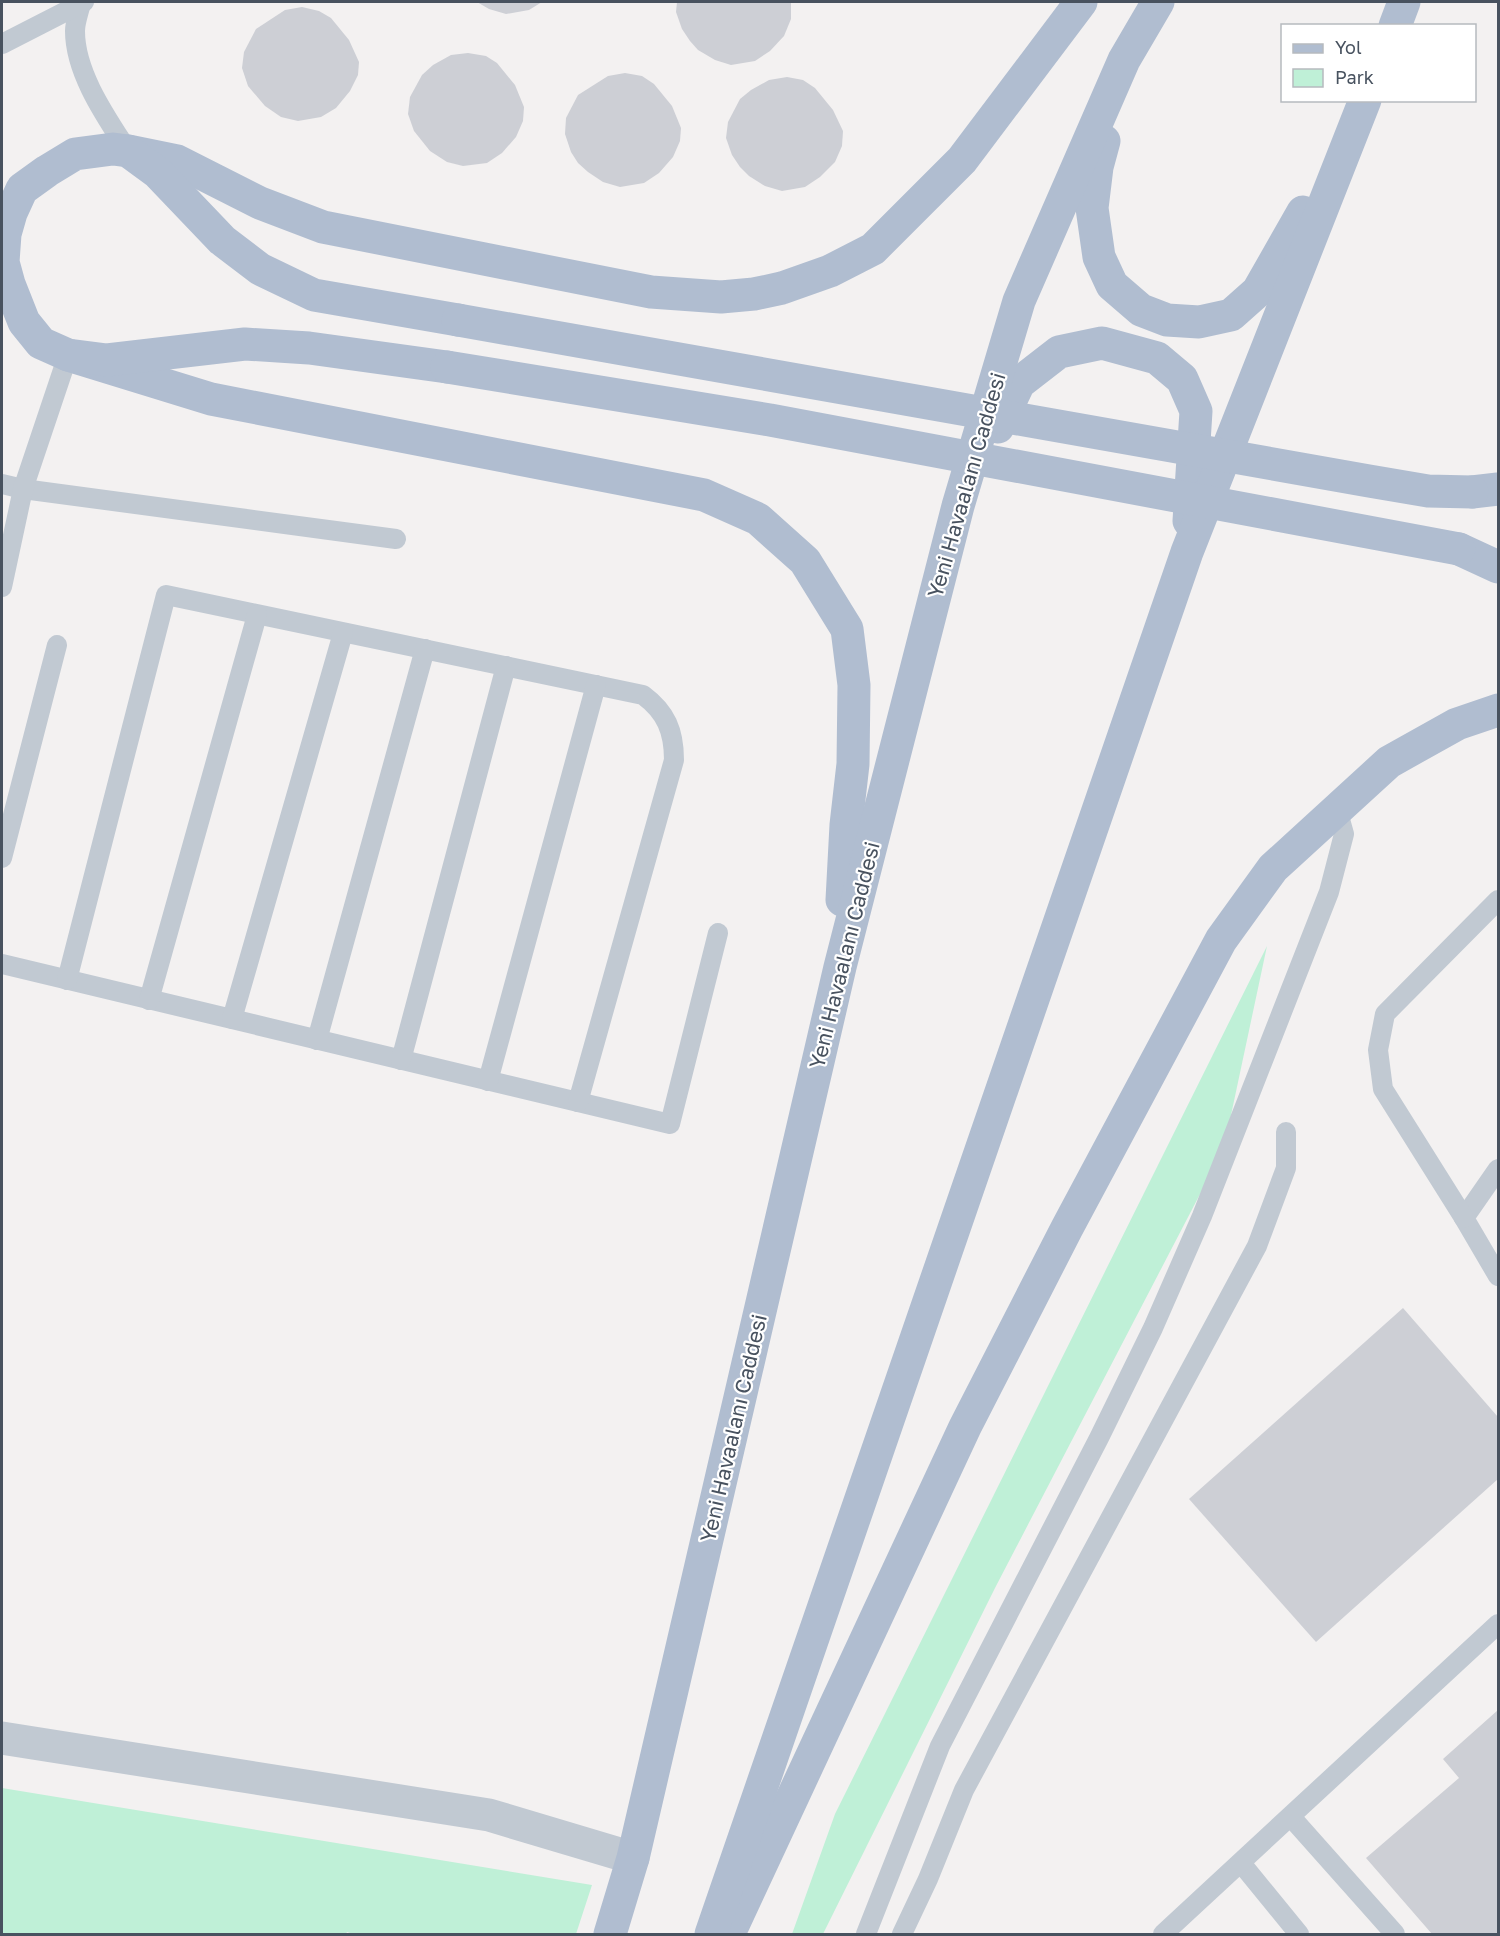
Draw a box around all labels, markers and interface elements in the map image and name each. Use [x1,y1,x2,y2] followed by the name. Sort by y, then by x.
[1281,24,1476,102] legend
[1335,36,1362,58] text: Yol
[1335,66,1374,88] text: Park
[921,369,1011,601] street label: Yeni Havaalanı Caddesi
[803,839,885,1071] street label: Yeni Havaalanı Caddesi
[694,1311,772,1545] street label: Yeni Havaalanı Caddesi

